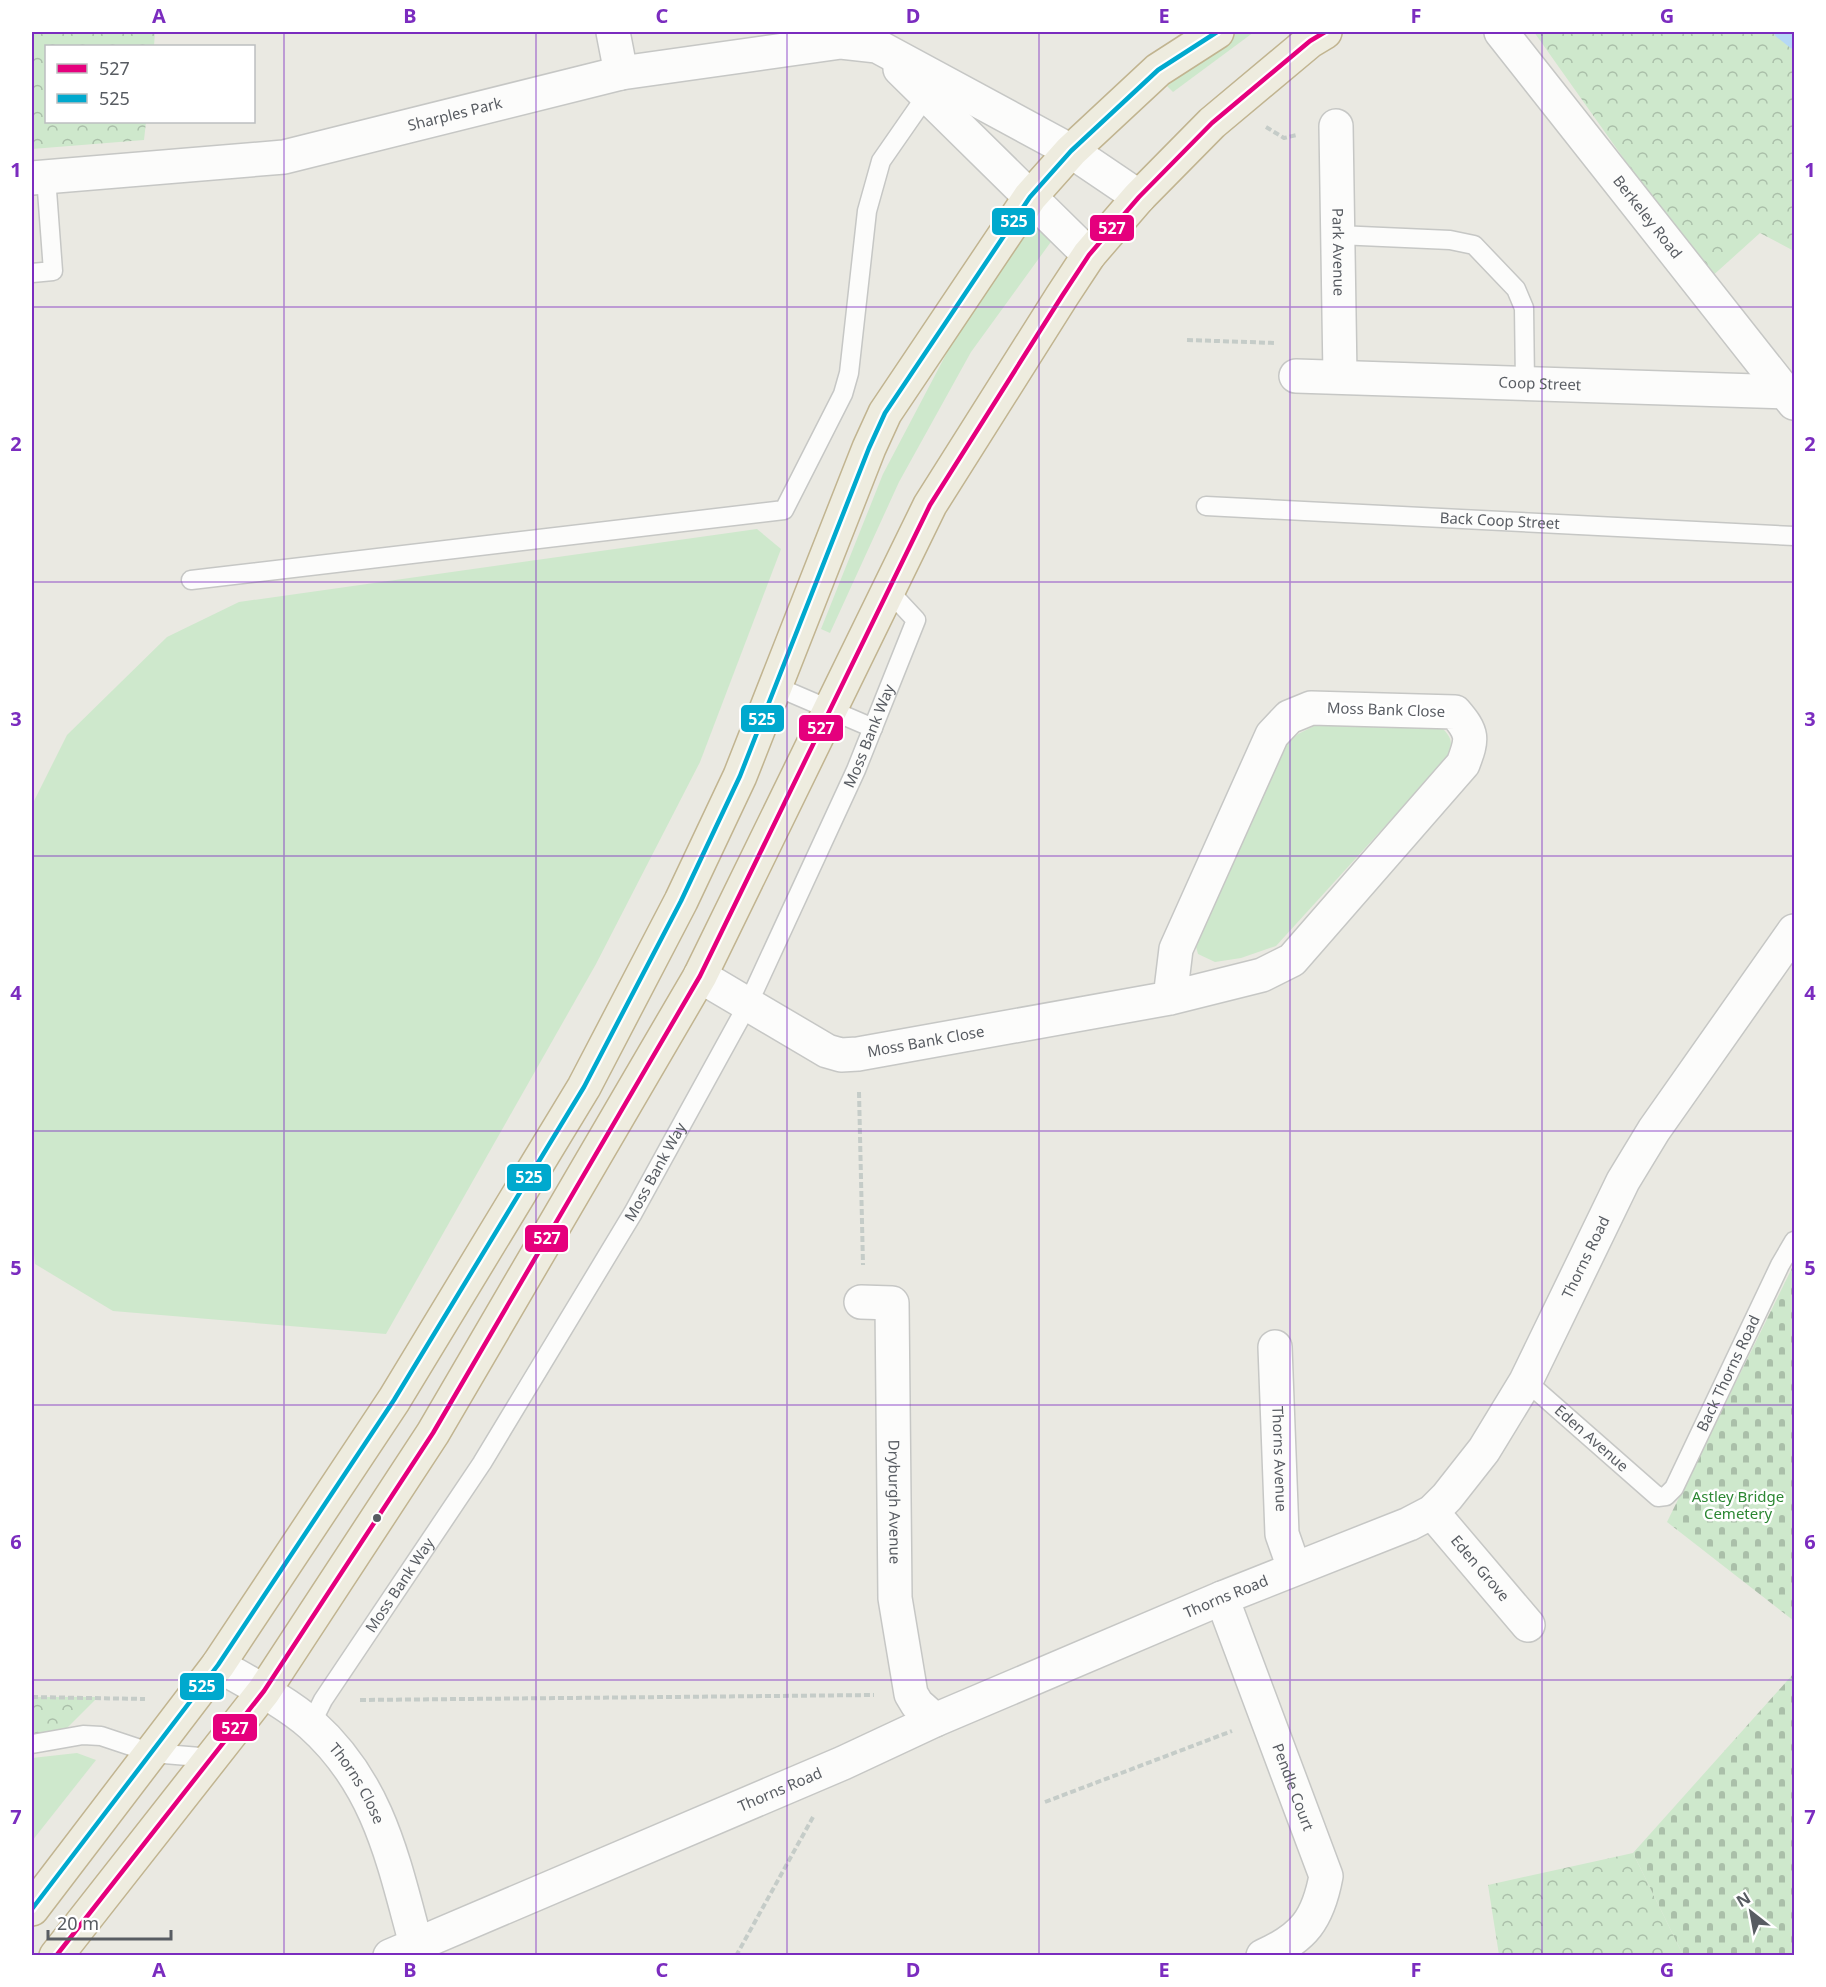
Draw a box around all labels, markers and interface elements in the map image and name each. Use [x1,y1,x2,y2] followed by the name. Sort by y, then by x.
[152,2,166,29] text: A
[403,2,417,29] text: B
[656,2,669,29] text: C
[906,2,920,29] text: D
[1158,2,1170,29] text: E
[1411,2,1421,29] text: F
[1660,2,1674,29] text: G
[45,45,255,123] legend
[99,56,130,80] text: 527
[99,86,130,110] text: 525
[405,92,504,135] street label: Sharples Park
[10,156,22,183] text: 1
[1804,156,1816,183] text: 1
[1609,171,1687,262] street label: Berkeley Road
[991,207,1036,236] line badge: 525
[1328,208,1350,296] street label: Park Avenue
[1000,210,1028,232] text: 525
[1089,214,1135,242] line badge: 527
[1098,217,1126,239] text: 527
[1498,372,1582,394] street label: Coop Street
[10,430,22,457] text: 2
[1804,430,1816,457] text: 2
[1439,507,1561,533] street label: Back Coop Street
[838,681,898,791] street label: Moss Bank Way
[1327,697,1446,721] street label: Moss Bank Close
[740,704,785,733] line badge: 525
[10,705,22,732] text: 3
[1804,705,1816,732] text: 3
[748,708,776,730] text: 525
[798,714,844,742] line badge: 527
[807,717,835,739] text: 527
[10,979,22,1006] text: 4
[1804,979,1816,1006] text: 4
[866,1021,986,1061] street label: Moss Bank Close
[619,1118,690,1225] street label: Moss Bank Way
[506,1163,552,1192] line badge: 525
[515,1166,543,1188] text: 525
[1557,1212,1614,1302] street label: Thorns Road
[524,1224,569,1253] line badge: 527
[533,1227,561,1249] text: 527
[10,1254,22,1281] text: 5
[1804,1254,1816,1281] text: 5
[1691,1311,1764,1434] street label: Back Thorns Road
[1551,1400,1633,1476] street label: Eden Avenue
[1268,1406,1292,1512] street label: Thorns Avenue
[884,1440,906,1564] street label: Dryburgh Avenue
[1692,1486,1784,1523] park label: Astley Bridge Cemetery
[371,1512,383,1524] unlabelled marker
[10,1528,22,1555] text: 6
[1804,1528,1816,1555] text: 6
[1447,1530,1514,1605] street label: Eden Grove
[360,1533,438,1636] street label: Moss Bank Way
[1180,1570,1271,1622] street label: Thorns Road
[179,1672,225,1701] line badge: 525
[188,1675,216,1697] text: 525
[212,1713,258,1742] line badge: 527
[221,1717,249,1739] text: 527
[325,1738,390,1827] street label: Thorns Close
[1268,1740,1319,1834] street label: Pendle Court
[735,1762,825,1816] street label: Thorns Road
[10,1803,22,1830] text: 7
[1804,1803,1816,1830] text: 7
[1721,1882,1781,1942] north arrow
[1732,1886,1755,1912] text: N
[48,1903,171,1941] scale bar
[57,1911,99,1935] text: 20 m
[152,1956,166,1983] text: A
[403,1956,417,1983] text: B
[656,1956,669,1983] text: C
[906,1956,920,1983] text: D
[1158,1956,1170,1983] text: E
[1411,1956,1421,1983] text: F
[1660,1956,1674,1983] text: G

